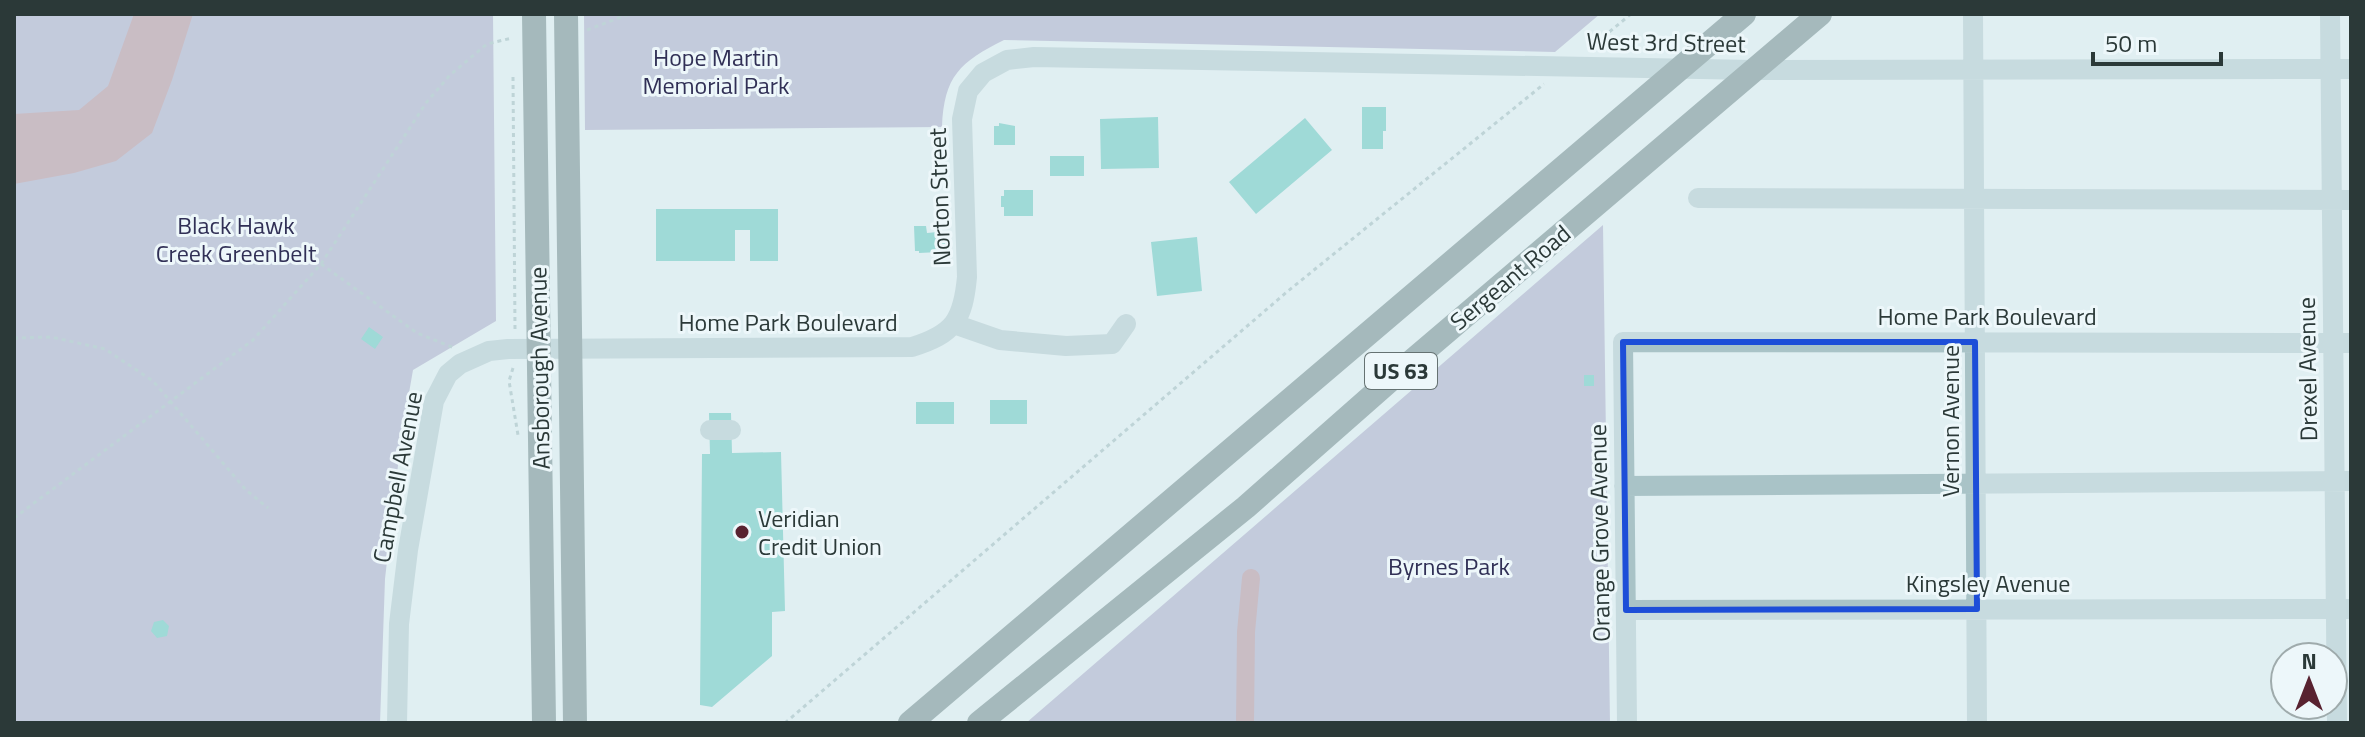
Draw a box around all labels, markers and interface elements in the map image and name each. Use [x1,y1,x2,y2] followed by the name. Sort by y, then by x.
[2093,16,2221,66] scale bar
[1586,23,1746,61] street label: West 3rd Street
[2105,25,2157,61] text: 50 m
[642,39,790,103] park label: Hope Martin Memorial Park
[919,127,959,267] street label: Norton Street
[156,207,317,271] park label: Black Hawk Creek Greenbelt
[1442,216,1578,338] street label: Sergeant Road
[519,266,559,470] street label: Ansborough Avenue
[2288,297,2326,441] street label: Drexel Avenue
[1877,298,2097,334] street label: Home Park Boulevard
[678,304,898,340] street label: Home Park Boulevard
[1932,345,1968,497] street label: Vernon Avenue
[1365,353,1437,389] road number: US 63
[363,388,431,566] street label: Campbell Avenue
[1579,424,1619,642] street label: Orange Grove Avenue
[758,500,882,564] place label: Veridian Credit Union
[733,523,751,541] marker: Veridian Credit Union
[1388,548,1510,584] park label: Byrnes Park
[1906,565,2070,601] street label: Kingsley Avenue
[2269,641,2349,721] north arrow
[2301,644,2317,678] text: N

